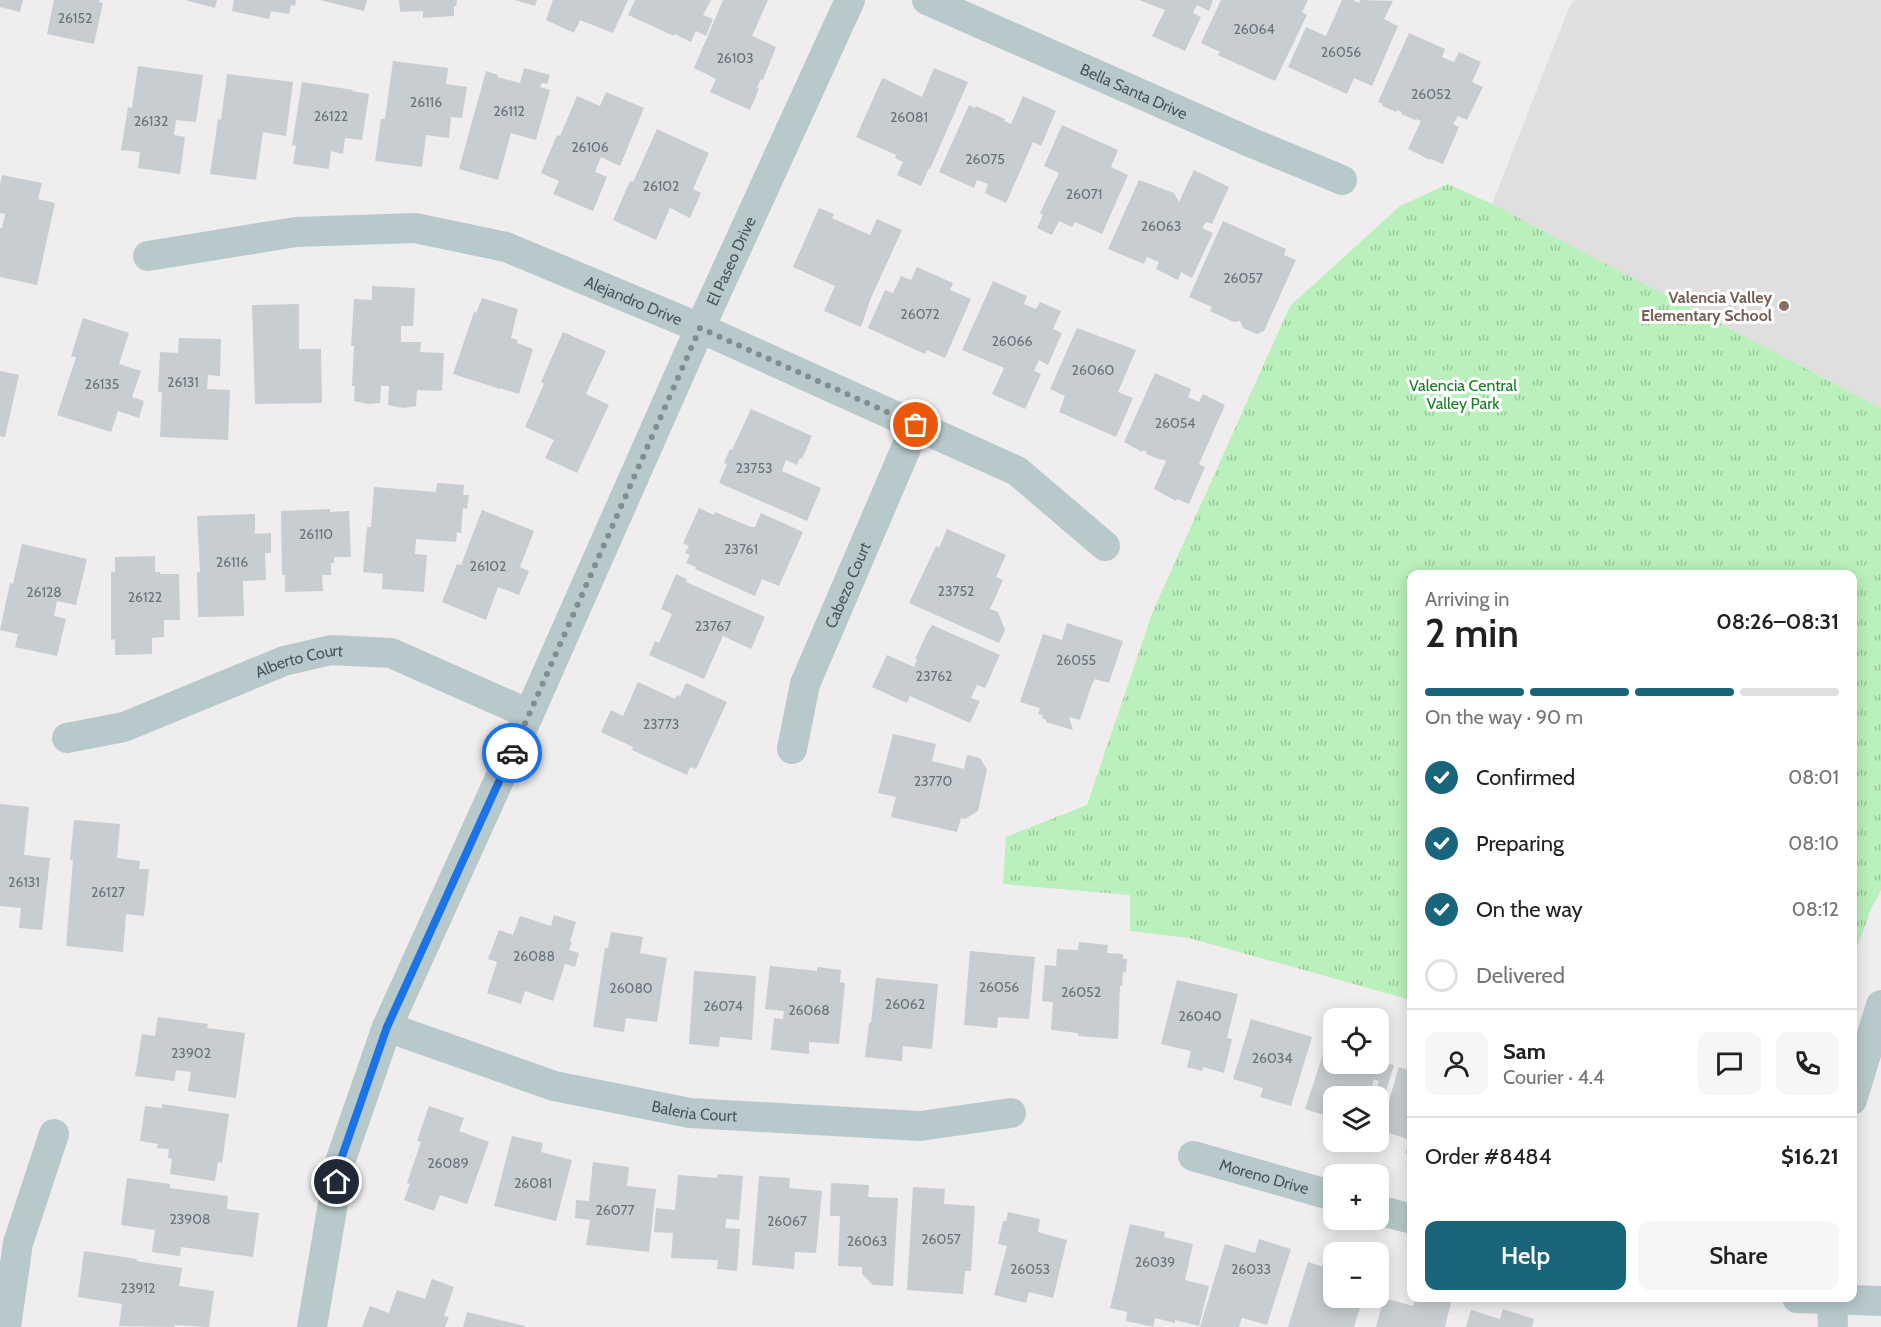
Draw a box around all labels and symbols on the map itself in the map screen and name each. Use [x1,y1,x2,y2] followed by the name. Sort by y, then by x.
[58,9,92,27] house number: 26152
[1233,20,1275,38] house number: 26064
[1321,43,1361,61] house number: 26056
[716,49,754,67] house number: 26103
[1077,59,1190,123] street label: Bella Santa Drive
[1411,85,1451,103] house number: 26052
[410,93,442,111] house number: 26116
[493,102,525,120] house number: 26112
[314,107,348,125] house number: 26122
[890,108,928,126] house number: 26081
[134,112,168,130] house number: 26132
[571,138,609,156] house number: 26106
[965,150,1005,168] house number: 26075
[643,177,679,195] house number: 26102
[1066,185,1102,203] house number: 26071
[702,213,759,309] street label: El Paseo Drive
[1141,217,1181,235] house number: 26063
[1223,269,1263,287] house number: 26057
[582,271,685,329] street label: Alejandro Drive
[1641,288,1772,325] place label: Valencia Valley Elementary School
[1777,299,1791,313] marker: Valencia Valley Elementary School
[900,305,940,323] house number: 26072
[992,332,1033,350] house number: 26066
[1072,361,1115,379] house number: 26060
[167,373,199,391] house number: 26131
[85,375,119,393] house number: 26135
[1409,376,1517,413] park label: Valencia Central Valley Park
[890,399,941,450] pin
[1155,414,1195,432] house number: 26054
[735,459,773,477] house number: 23753
[299,525,333,543] house number: 26110
[821,539,874,631] street label: Cabezo Court
[724,540,758,558] house number: 23761
[216,553,248,571] house number: 26116
[470,557,506,575] house number: 26102
[938,582,974,600] house number: 23752
[26,583,62,601] house number: 26128
[128,588,162,606] house number: 26122
[695,617,731,635] house number: 23767
[252,640,344,681] street label: Alberto Court
[1056,651,1096,669] house number: 26055
[916,667,952,685] house number: 23762
[643,715,679,733] house number: 23773
[482,723,542,783] courier
[914,772,953,790] house number: 23770
[8,873,40,891] house number: 26131
[91,883,125,901] house number: 26127
[513,947,555,965] house number: 26088
[979,978,1019,996] house number: 26056
[609,979,653,997] house number: 26080
[1061,983,1101,1001] house number: 26052
[885,995,925,1013] house number: 26062
[703,997,743,1015] house number: 26074
[788,1001,830,1019] house number: 26068
[1179,1007,1222,1025] house number: 26040
[171,1044,211,1062] house number: 23902
[1252,1049,1292,1067] house number: 26034
[650,1096,738,1125] street label: Baleria Court
[427,1154,469,1172] house number: 26089
[1217,1155,1311,1198] street label: Moreno Drive
[311,1156,362,1207] pin
[514,1174,552,1192] house number: 26081
[596,1201,635,1219] house number: 26077
[169,1210,211,1228] house number: 23908
[767,1212,807,1230] house number: 26067
[921,1230,961,1248] house number: 26057
[847,1232,887,1250] house number: 26063
[1135,1253,1175,1271] house number: 26039
[1010,1260,1050,1278] house number: 26053
[1231,1260,1271,1278] house number: 26033
[121,1279,155,1297] house number: 23912

